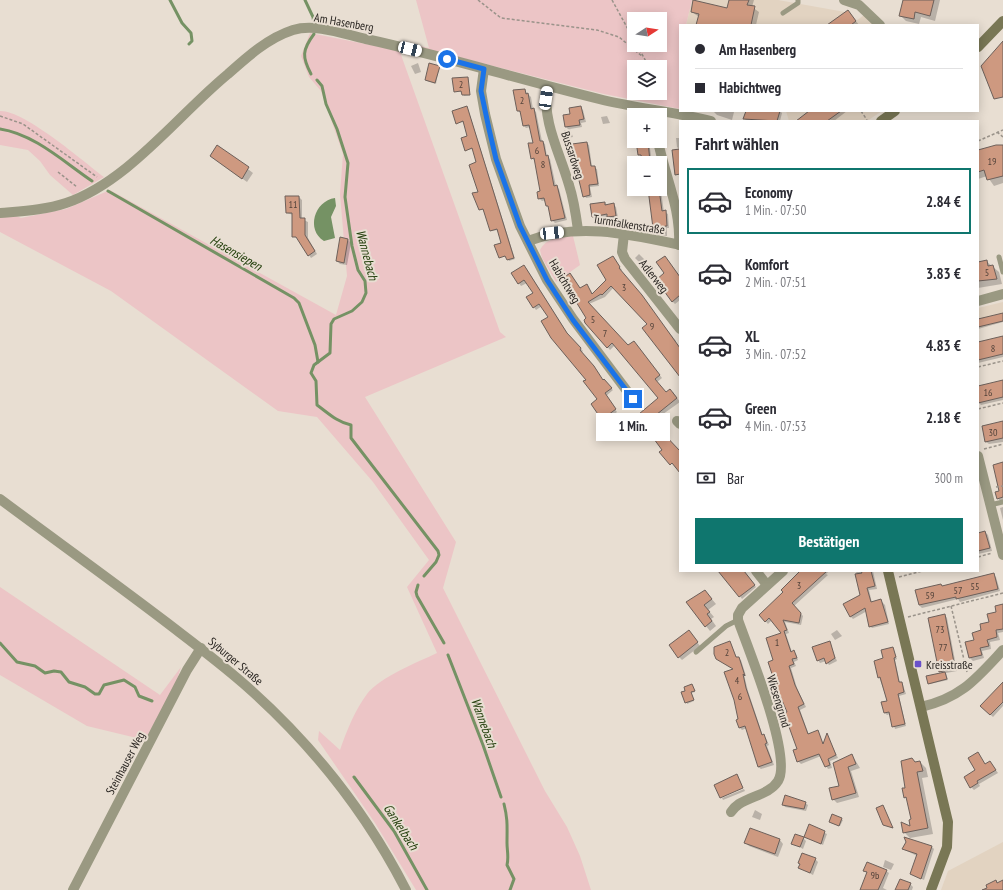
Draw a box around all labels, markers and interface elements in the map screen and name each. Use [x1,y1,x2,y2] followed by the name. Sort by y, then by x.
[313,9,375,35] street label: Am Hasenberg
[627,12,667,52] north arrow
[627,12,667,196] map controls
[397,40,423,58] car
[719,40,796,59] text: Am Hasenberg
[438,50,456,68] route start
[627,60,667,100] button: layers
[459,78,463,91] house number: 2
[719,78,781,97] text: Habichtweg
[538,85,554,111] car
[520,94,524,107] house number: 2
[627,108,667,148] button: +
[558,129,588,181] street label: Bussardweg
[695,132,779,155] text: Fahrt wählen
[535,144,540,157] house number: 6
[988,155,997,168] house number: 19
[627,156,667,196] button: −
[541,158,545,171] house number: 8
[697,183,733,219] icon: car
[745,183,793,202] text: Economy
[926,192,961,211] text: 2.84 €
[289,198,298,211] house number: 11
[745,202,806,219] text: 1 Min. · 07:50
[592,211,666,237] street label: Turmfalkenstraße
[539,226,565,240] car
[352,228,382,283] water label: Wannebach
[207,231,266,275] water label: Hasensiepen
[697,255,733,291] icon: car
[745,255,789,274] text: Komfort
[546,256,584,306] street label: Habichtweg
[636,256,672,296] street label: Adlerweg
[926,264,961,283] text: 3.83 €
[985,266,989,279] house number: 5
[745,274,806,291] text: 2 Min. · 07:51
[622,281,626,294] house number: 3
[591,313,595,326] house number: 5
[650,320,654,333] house number: 9
[603,327,607,340] house number: 7
[697,327,733,363] icon: car
[745,327,759,346] text: XL
[926,336,961,355] text: 4.83 €
[991,342,995,355] house number: 8
[745,346,806,363] text: 3 Min. · 07:52
[984,386,993,399] house number: 16
[624,390,642,408] route end
[697,399,733,435] icon: car
[745,399,777,418] text: Green
[926,408,961,427] text: 2.18 €
[596,413,670,441] callout: 1 Min.
[618,418,648,435] text: 1 Min.
[745,418,806,435] text: 4 Min. · 07:53
[989,426,998,439] house number: 30
[695,467,717,489] icon: cash
[727,469,744,488] text: Bar
[934,470,963,487] text: 300 m
[695,518,963,564] button: Bestätigen
[797,579,801,592] house number: 3
[971,580,980,593] house number: 55
[954,584,963,597] house number: 57
[926,589,935,602] house number: 59
[936,623,945,636] house number: 73
[206,634,266,688] street label: Syburger Straße
[775,636,779,649] house number: 1
[939,641,948,654] house number: 77
[725,646,729,659] house number: 2
[926,657,973,672] place label: Kreisstraße
[913,659,923,669] marker: Kreisstraße
[764,673,794,729] street label: Wiesengrund
[735,674,740,687] house number: 4
[738,690,743,703] house number: 6
[467,696,501,751] water label: Wannebach
[102,729,148,797] street label: Steinhauser Weg
[380,801,423,854] water label: Gankelbach
[871,869,879,882] house number: 9b

